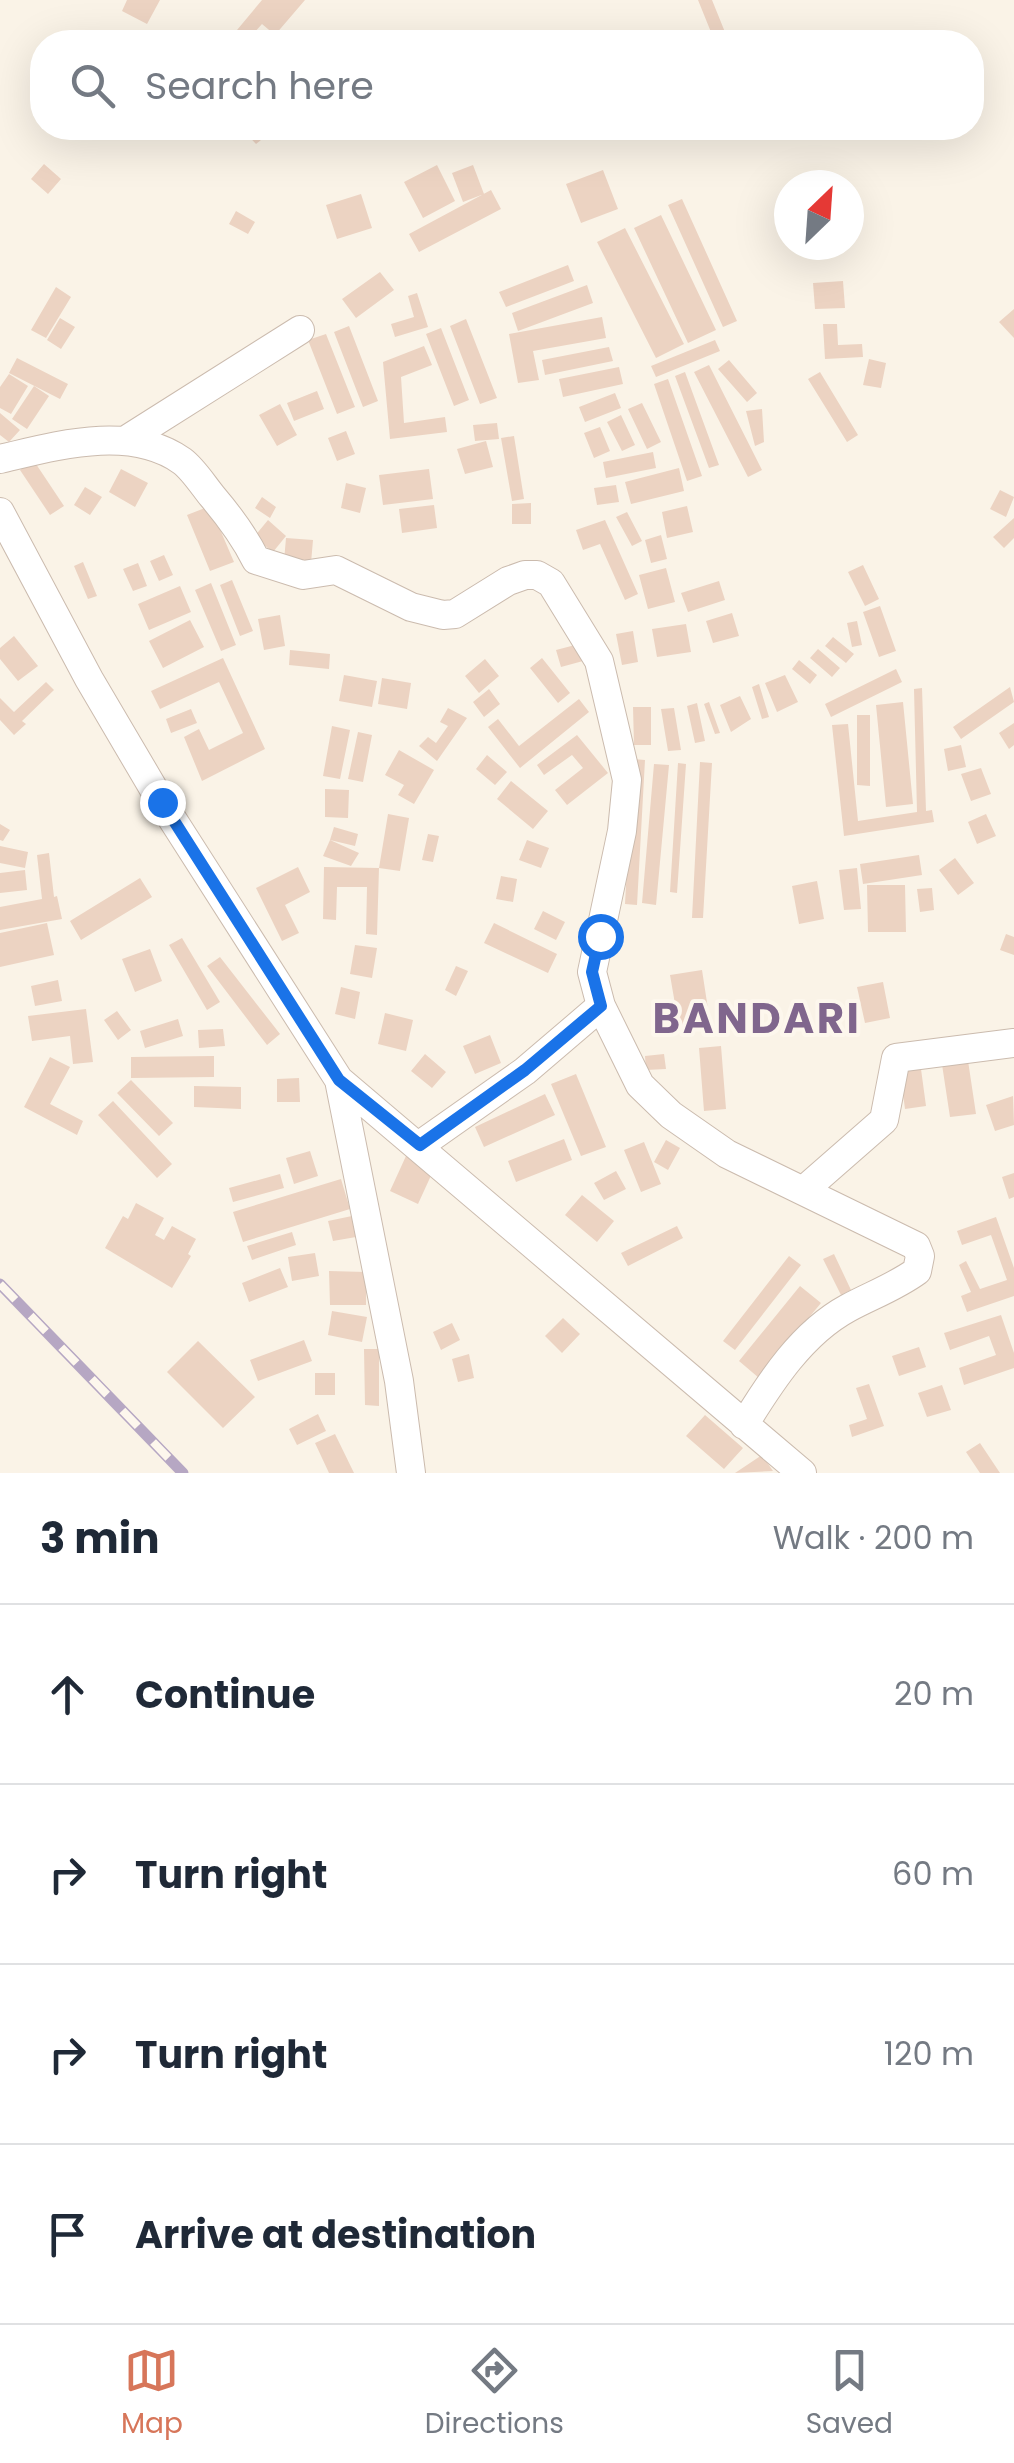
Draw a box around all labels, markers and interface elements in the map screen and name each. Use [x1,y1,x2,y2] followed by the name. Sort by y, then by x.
[30,30,984,140] search box
[65,58,120,113] icon: search
[145,59,374,112] text: Search here
[774,170,864,260] north arrow
[140,780,186,826] route end
[578,914,624,960] route start
[653,989,861,1048] district label: BANDARI
[40,1509,160,1568] text: 3 min
[773,1515,974,1560] text: Walk · 200 m
[40,1667,95,1722] icon: ahead
[135,1668,315,1721] text: Continue
[894,1671,974,1716] text: 20 m
[40,1847,95,1902] icon: right
[135,1848,327,1901] text: Turn right
[892,1851,974,1896] text: 60 m
[40,2027,95,2082] icon: right
[135,2028,327,2081] text: Turn right
[884,2031,974,2076] text: 120 m
[40,2207,95,2262] icon: arrive
[135,2208,536,2261] text: Arrive at destination
[121,2343,183,2445] tab: Map
[425,2343,564,2445] tab: Directions
[806,2343,893,2445] tab: Saved

